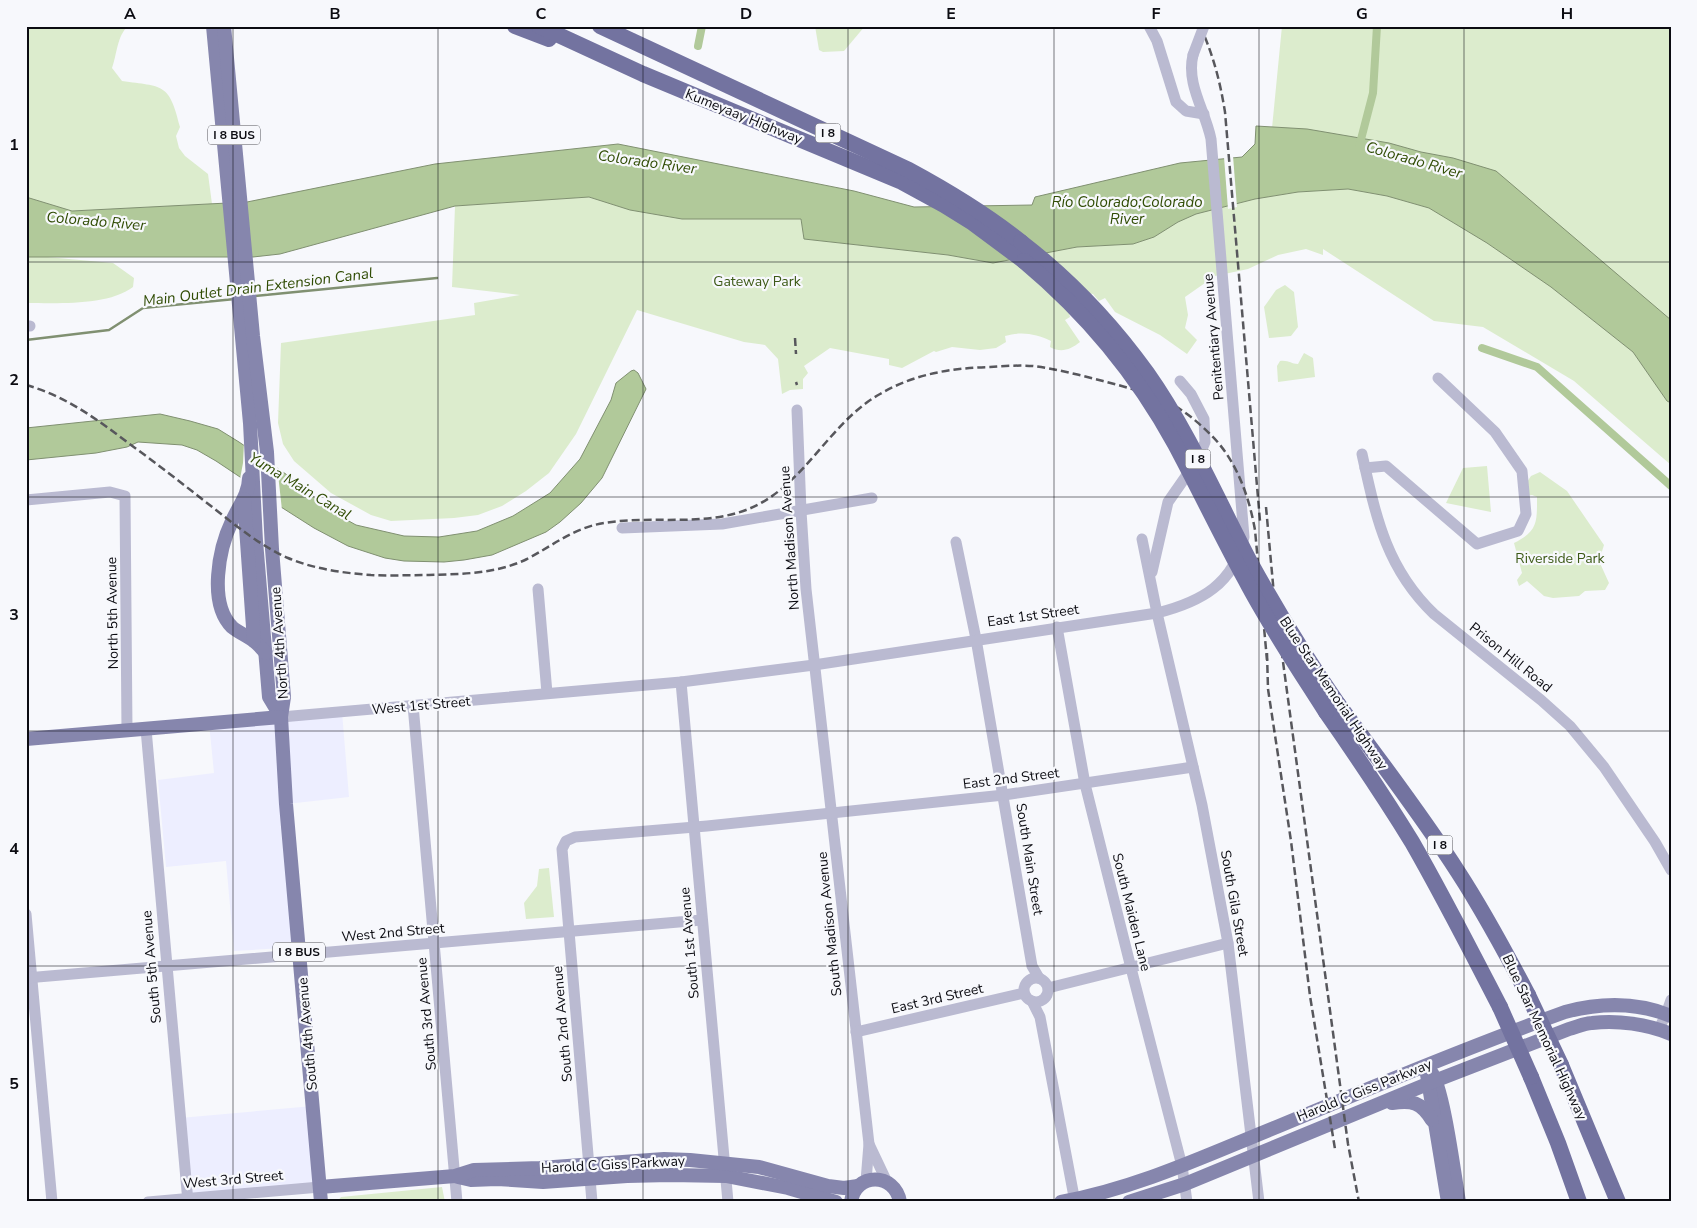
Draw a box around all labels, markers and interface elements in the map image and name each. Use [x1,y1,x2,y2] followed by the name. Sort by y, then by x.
[124,3,136,25] text: A
[329,3,341,25] text: B
[536,3,547,25] text: C
[740,3,752,25] text: D
[946,3,956,25] text: E
[1152,3,1161,25] text: F
[1356,3,1368,25] text: G
[1561,3,1573,25] text: H
[682,84,806,149] street label: Kumeyaay Highway
[816,124,840,142] road number: I 8
[208,126,260,144] road number: I 8 BUS
[9,134,19,156] text: 1
[1364,137,1465,183] water label: Colorado River
[596,145,698,179] water label: Colorado River
[1051,192,1203,229] water label: Río Colorado;Colorado River
[46,207,147,235] water label: Colorado River
[142,263,374,311] water label: Main Outlet Drain Extension Canal
[713,272,802,291] park label: Gateway Park
[1199,273,1228,401] street label: Penitentiary Avenue
[9,369,19,391] text: 2
[245,447,355,525] water label: Yuma Main Canal
[1186,449,1210,468] road number: I 8
[775,465,804,611] street label: North Madison Avenue
[1515,549,1606,568] park label: Riverside Park
[102,557,123,669] street label: North 5th Avenue
[266,586,293,700] street label: North 4th Avenue
[986,600,1080,631] street label: East 1st Street
[9,604,19,626] text: 3
[1275,613,1392,774] street label: Blue Star Memorial Highway
[1465,618,1556,697] street label: Prison Hill Road
[371,692,471,719] street label: West 1st Street
[962,763,1060,794] street label: East 2nd Street
[1011,802,1048,917] street label: South Main Street
[1428,836,1452,854] road number: I 8
[9,838,19,860] text: 4
[1216,849,1253,958] street label: South Gila Street
[812,851,847,997] street label: South Madison Avenue
[1108,851,1155,973] street label: South Maiden Lane
[675,886,704,1000] street label: South 1st Avenue
[137,910,166,1024] street label: South 5th Avenue
[341,919,446,946] street label: West 2nd Street
[273,942,325,962] road number: I 8 BUS
[1498,951,1592,1124] street label: Blue Star Memorial Highway
[412,957,441,1071] street label: South 3rd Avenue
[548,965,577,1083] street label: South 2nd Avenue
[293,977,322,1091] street label: South 4th Avenue
[889,979,985,1018] street label: East 3rd Street
[1294,1054,1435,1126] street label: Harold C Giss Parkway
[9,1073,19,1095] text: 5
[541,1151,686,1178] street label: Harold C Giss Parkway
[182,1166,284,1193] street label: West 3rd Street

